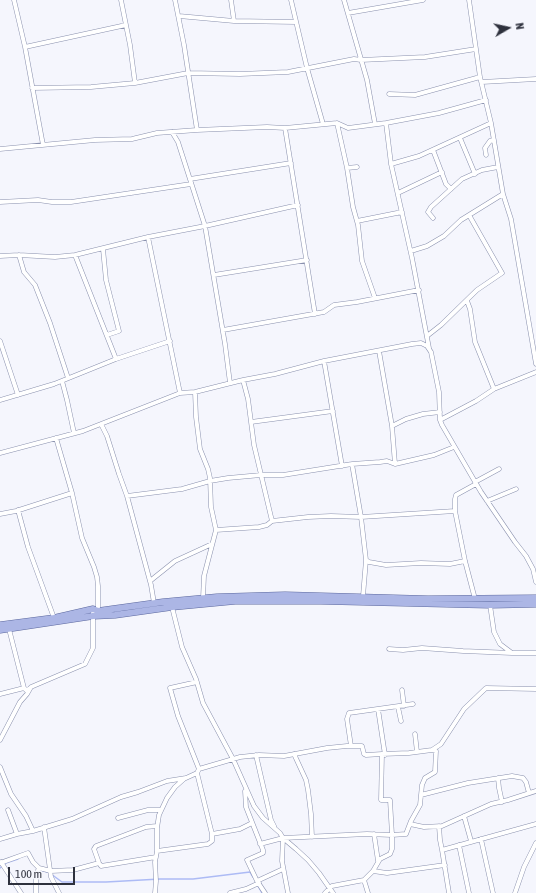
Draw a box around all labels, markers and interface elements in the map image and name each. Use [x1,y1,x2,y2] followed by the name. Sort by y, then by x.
[488,8,528,48] north arrow
[513,22,526,30] text: N
[10,859,77,885] scale bar
[15,867,42,881] text: 100 m

